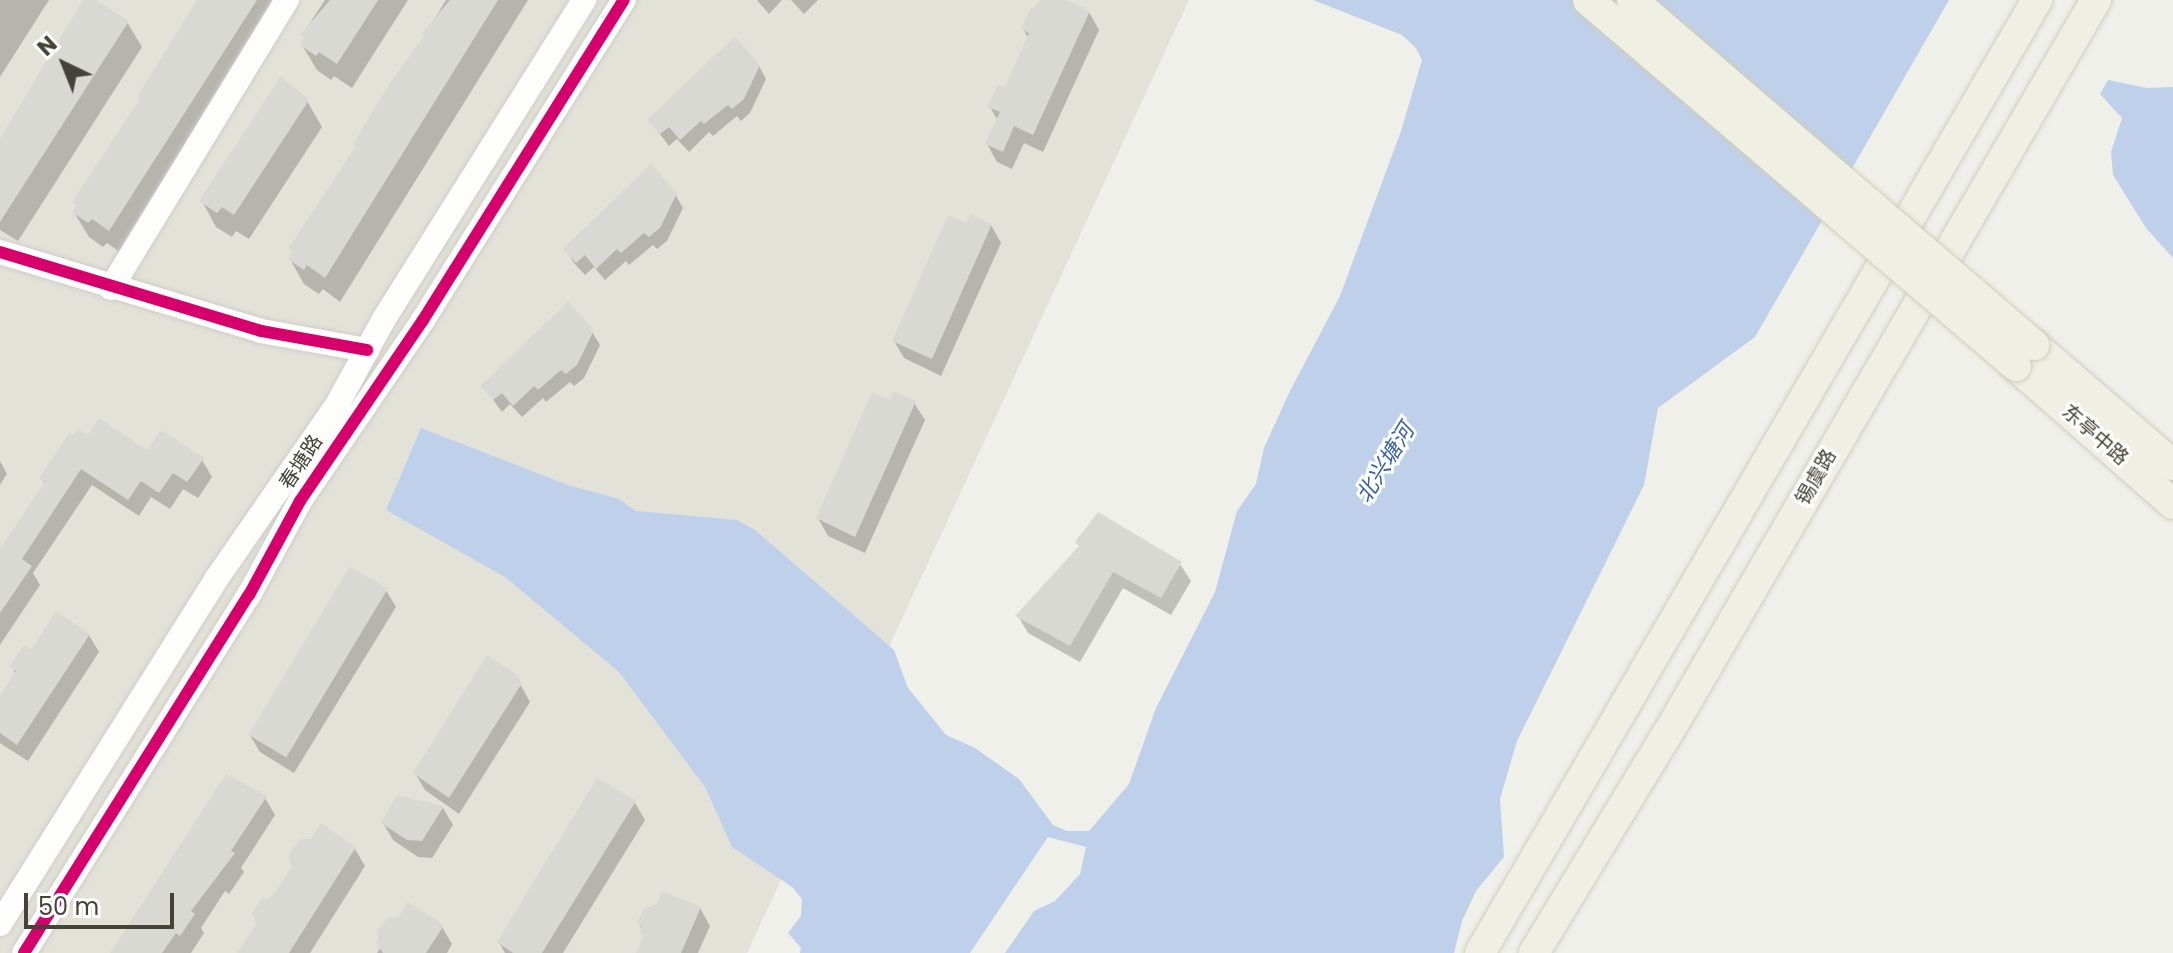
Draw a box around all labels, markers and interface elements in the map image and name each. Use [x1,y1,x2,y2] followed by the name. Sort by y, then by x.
[24,24,104,104] north arrow
[31,29,64,63] text: N
[2057,400,2133,470] street label: 东亭中路
[1350,419,1420,507] water label: 北兴塘河
[275,430,327,494] street label: 春塘路
[1791,445,1841,509] street label: 锡虞路
[28,877,178,927] scale bar
[38,890,99,923] text: 50 m

